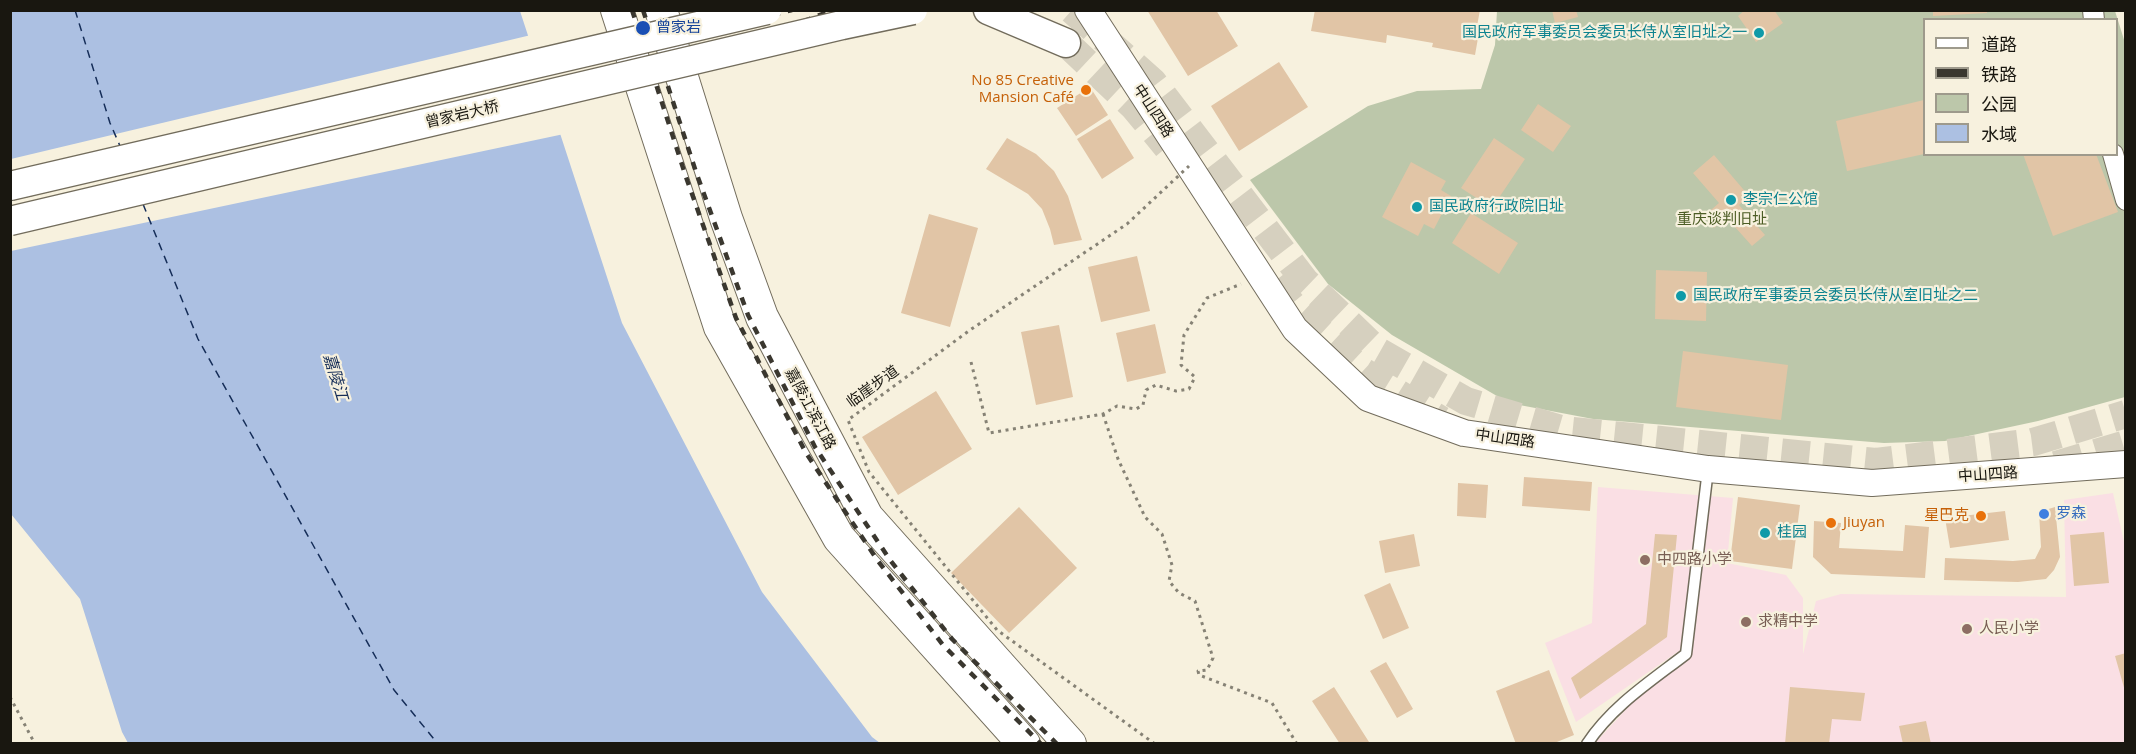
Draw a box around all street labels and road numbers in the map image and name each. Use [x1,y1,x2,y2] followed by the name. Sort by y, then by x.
[1129,81,1177,141] street label: 中山四路
[423,98,501,132] street label: 曾家岩大桥
[843,362,903,412] street label: 临崖步道
[781,365,839,453] street label: 嘉陵江滨江路
[1474,426,1536,452] street label: 中山四路
[1957,464,2019,486] street label: 中山四路

